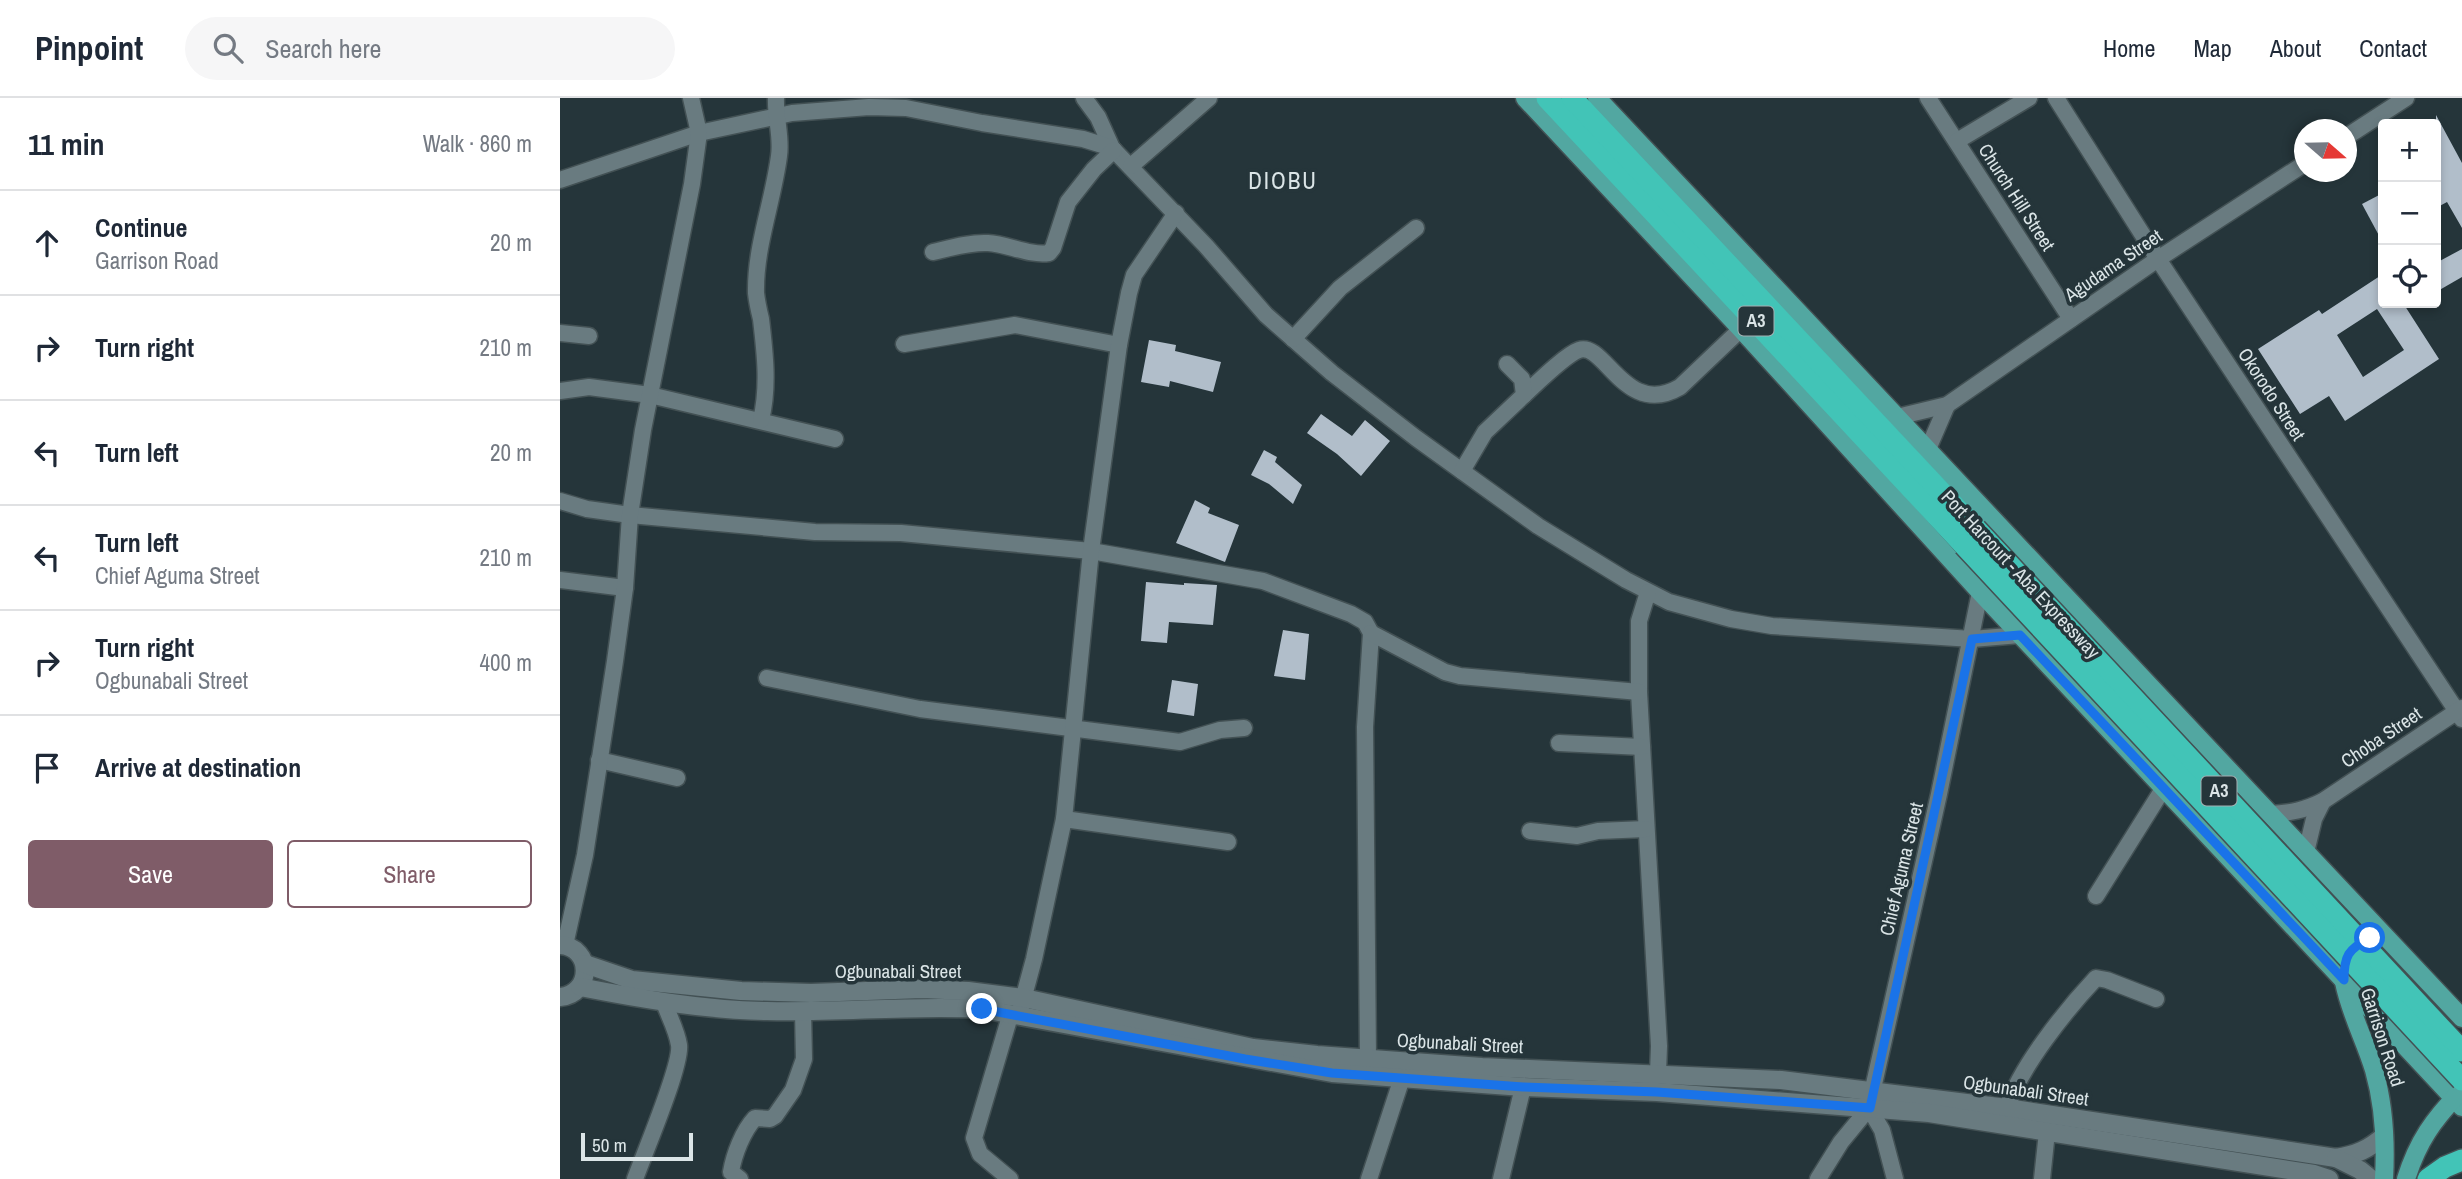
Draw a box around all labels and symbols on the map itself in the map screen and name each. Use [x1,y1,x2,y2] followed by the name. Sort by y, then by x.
[2294,119,2357,182] north arrow
[1973,138,2062,256] street label: Church Hill Street
[1248,165,1318,196] district label: DIOBU
[2058,222,2167,308] street label: Agudama Street
[1738,306,1774,336] road number: A3
[2232,343,2312,446] street label: Okorodo Street
[1936,484,2106,664] street label: Port Harcourt - Aba Expressway
[2336,700,2427,773] street label: Choba Street
[2202,776,2236,806] road number: A3
[1873,799,1929,938] street label: Chief Aguma Street
[2354,922,2385,953] route start
[835,958,962,984] street label: Ogbunabali Street
[2355,984,2411,1090] street label: Garrison Road
[966,993,997,1024] route end
[1396,1027,1524,1059] street label: Ogbunabali Street
[1962,1068,2091,1112] street label: Ogbunabali Street
[581,1130,693,1162] scale bar

